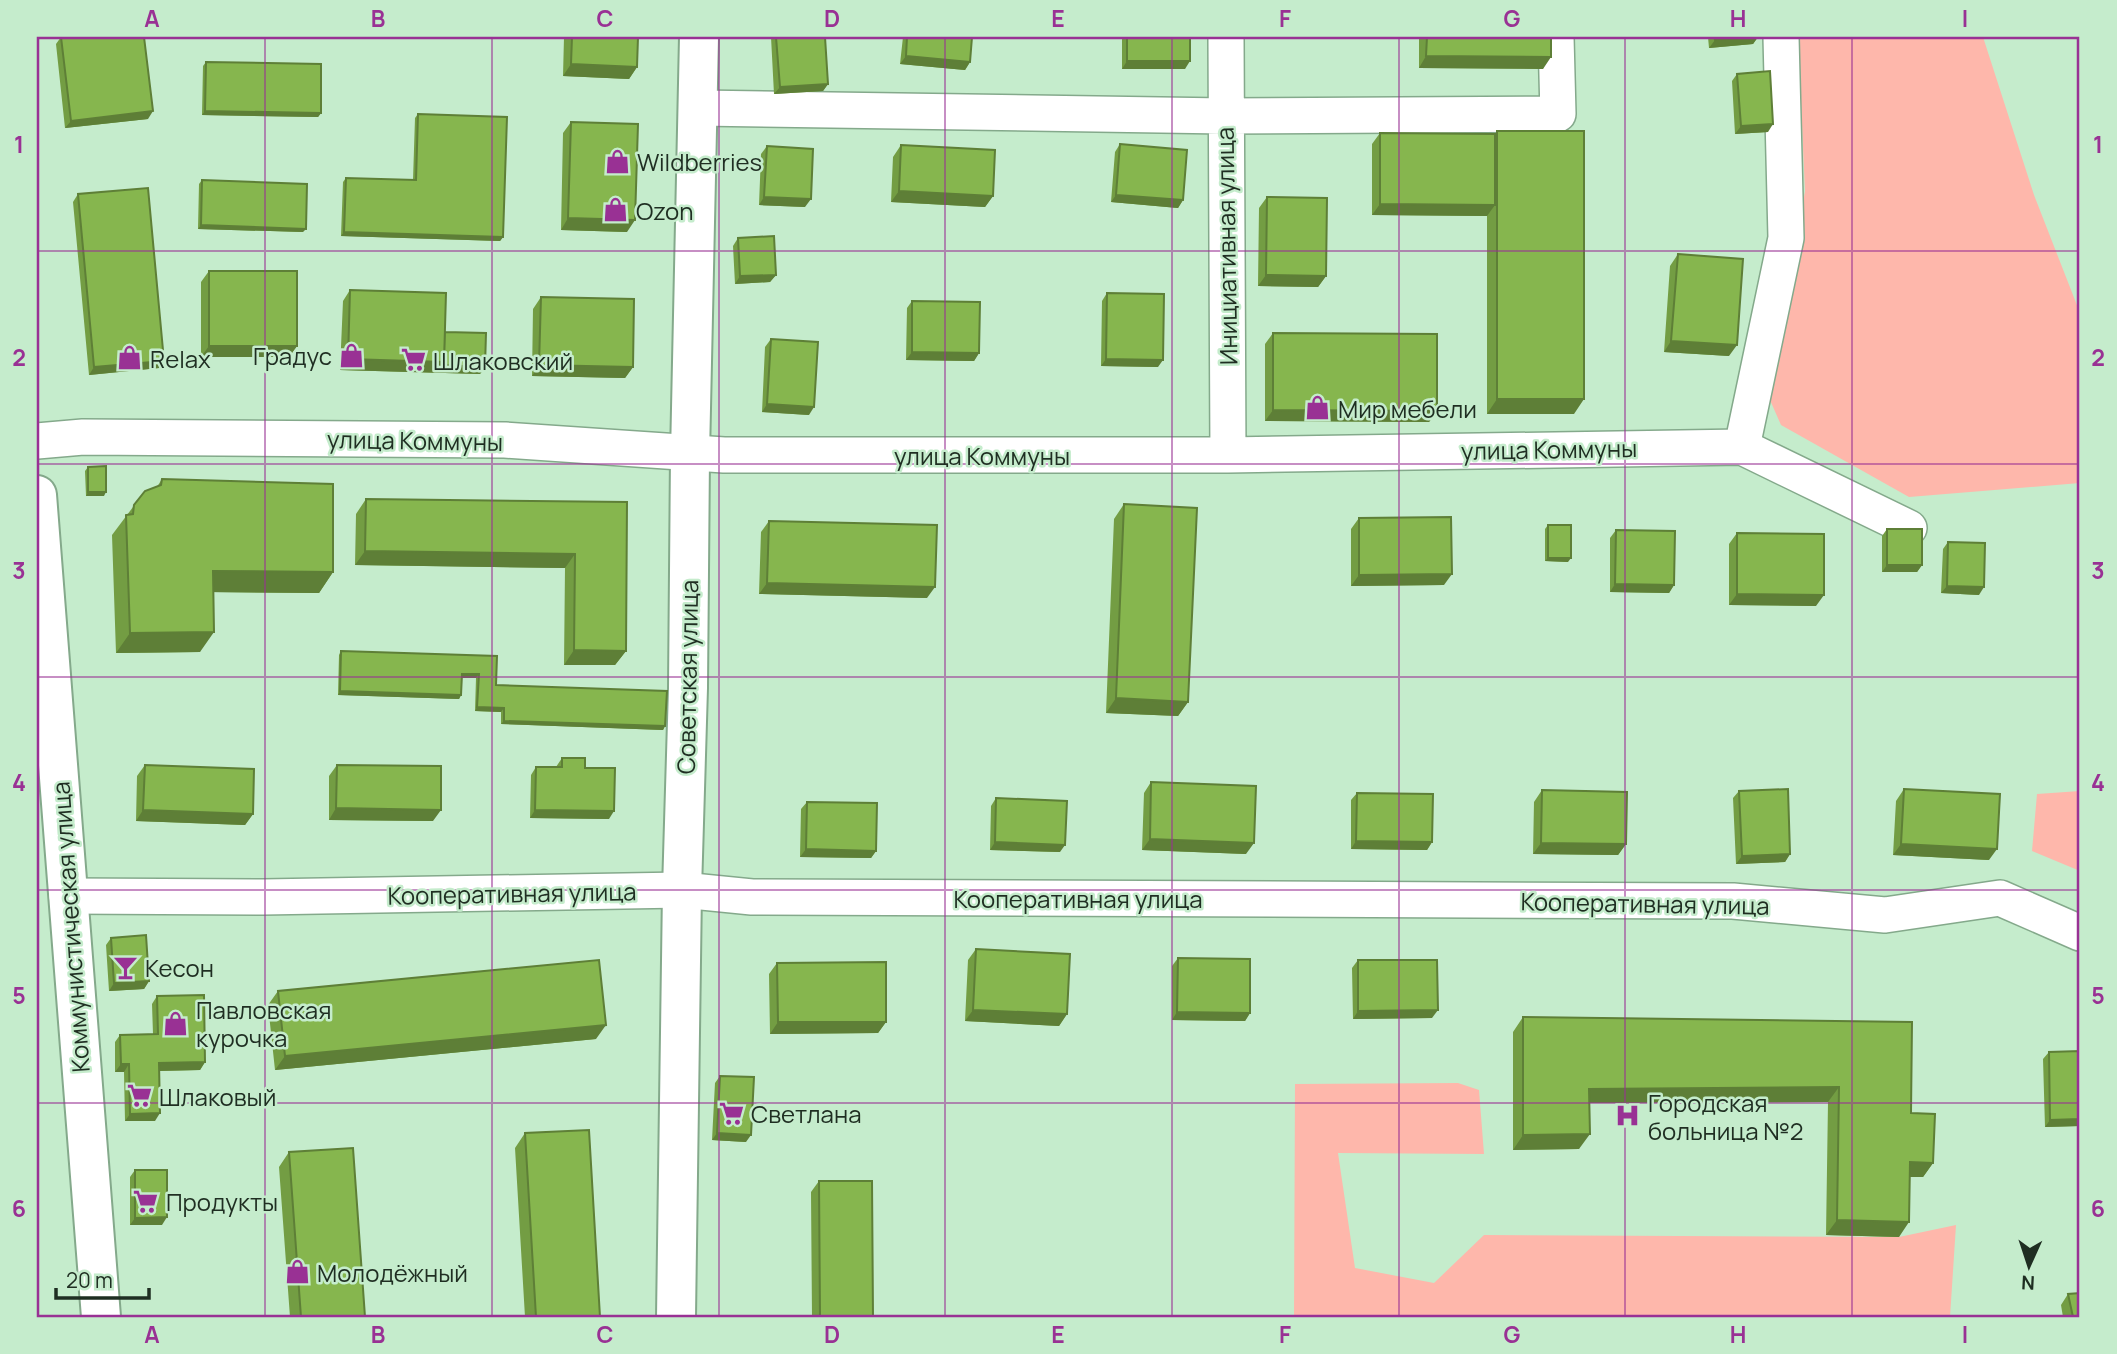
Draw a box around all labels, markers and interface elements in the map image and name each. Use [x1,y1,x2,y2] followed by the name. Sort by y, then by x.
[144,2,160,34] text: A
[371,2,385,34] text: B
[597,2,614,34] text: C
[824,2,840,34] text: D
[1051,2,1065,34] text: E
[1279,2,1291,34] text: F
[1504,2,1521,34] text: G
[1730,2,1746,34] text: H
[1962,2,1968,34] text: I
[1207,127,1245,365] street label: Инициативная улица
[14,128,24,160] text: 1
[2093,128,2103,160] text: 1
[637,145,762,178] place label: Wildberries
[603,147,631,175] shop icon: Wildberries
[636,194,694,227] place label: Ozon
[602,196,630,224] shop icon: Ozon
[253,339,332,372] place label: Градус
[12,341,26,373] text: 2
[338,341,366,369] shop icon: Градус
[2091,341,2105,373] text: 2
[150,342,211,375] place label: Relax
[116,344,144,372] shop icon: Relax
[433,344,573,377] place label: Шлаковский
[399,346,427,374] supermarket icon: Шлаковский
[1338,392,1477,425] place label: Мир мебели
[1304,394,1332,422] shop icon: Мир мебели
[327,422,503,458] street label: улица Коммуны
[1461,431,1637,467] street label: улица Коммуны
[894,439,1070,472] street label: улица Коммуны
[12,554,26,586] text: 3
[2091,554,2105,586] text: 3
[669,580,705,774] street label: Советская улица
[12,766,26,798] text: 4
[2091,766,2105,798] text: 4
[43,780,97,1074] street label: Коммунистическая улица
[387,874,637,912] street label: Кооперативная улица
[954,882,1202,915] street label: Кооперативная улица
[1520,884,1770,922] street label: Кооперативная улица
[145,951,214,984] place label: Кесон
[111,953,139,981] bar icon: Кесон
[12,979,26,1011] text: 5
[2091,979,2105,1011] text: 5
[196,993,331,1054] place label: Павловская курочка
[162,1009,190,1037] shop icon: Павловская курочка
[159,1080,276,1113] place label: Шлаковый
[125,1082,153,1110] supermarket icon: Шлаковый
[1648,1086,1804,1147] place label: Городская больница №2
[751,1097,861,1130] place label: Светлана
[717,1099,745,1127] supermarket icon: Светлана
[1614,1102,1642,1130] hospital icon: Городская больница №2
[166,1185,278,1218] place label: Продукты
[132,1187,160,1215] supermarket icon: Продукты
[12,1192,26,1224] text: 6
[2091,1192,2105,1224] text: 6
[1994,1232,2064,1302] north arrow
[56,1256,149,1300] scale bar
[317,1256,468,1289] place label: Молодёжный
[283,1258,311,1286] shop icon: Молодёжный
[66,1266,113,1294] text: 20 m
[2021,1270,2036,1296] text: N
[144,1318,160,1350] text: A
[371,1318,385,1350] text: B
[597,1318,614,1350] text: C
[824,1318,840,1350] text: D
[1051,1318,1065,1350] text: E
[1279,1318,1291,1350] text: F
[1504,1318,1521,1350] text: G
[1730,1318,1746,1350] text: H
[1962,1318,1968,1350] text: I

